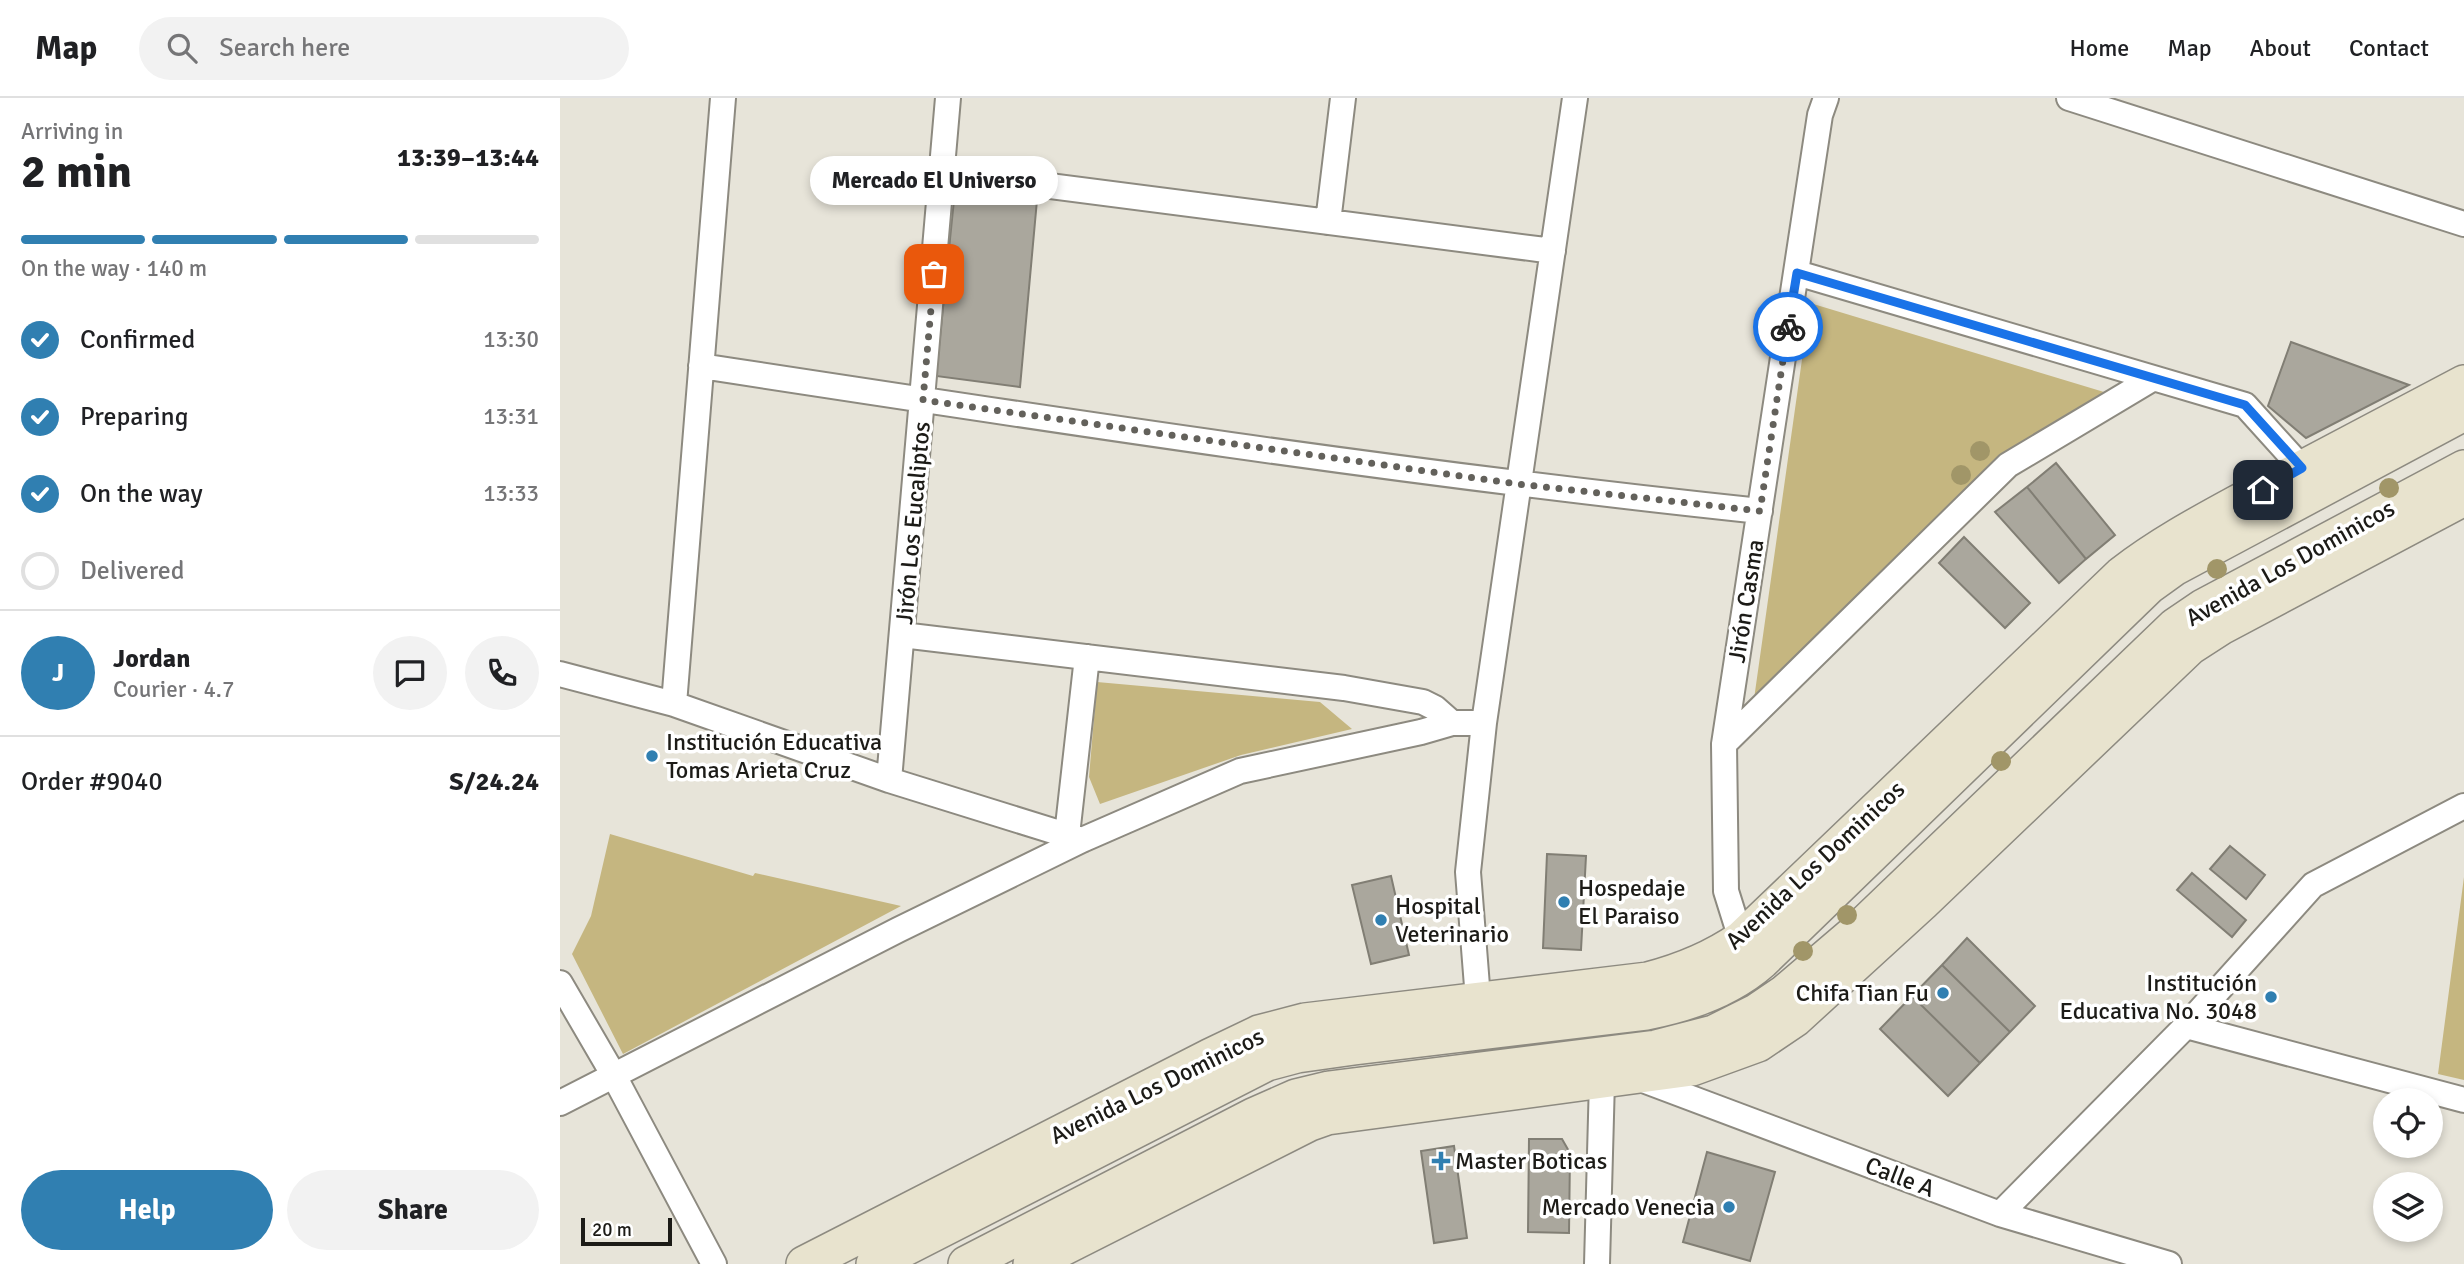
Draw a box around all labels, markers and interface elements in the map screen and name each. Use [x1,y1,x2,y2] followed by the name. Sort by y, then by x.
[139,17,629,80] search box
[35,28,97,69] text: Map
[163,29,201,67] icon: search
[219,32,350,64] text: Search here
[2069,33,2129,63] text: Home
[2167,33,2212,63] text: Map
[2250,33,2311,63] text: About
[2349,33,2429,63] text: Contact
[21,117,123,146] text: Arriving in
[397,142,539,174] text: 13:39–13:44
[21,144,132,200] text: 2 min
[810,155,1058,204] callout: Mercado El Universo
[831,166,1037,195] text: Mercado El Universo
[904,244,964,304] pin
[21,254,207,283] text: On the way · 140 m
[915,255,953,293] icon: bag
[1753,292,1823,362] courier
[1769,308,1807,346] icon: bike
[21,321,59,359] icon: check
[80,324,195,356] text: Confirmed
[483,325,539,354] text: 13:30
[21,398,59,436] icon: check
[80,401,188,433] text: Preparing
[483,402,539,431] text: 13:31
[889,420,937,626] street label: Jirón Los Eucaliptos
[2233,460,2293,520] pin
[2244,471,2282,509] icon: home
[21,475,59,513] icon: check
[80,478,203,510] text: On the way
[483,479,539,508] text: 13:33
[2180,493,2400,633] street label: Avenida Los Dominicos
[1721,537,1771,665] street label: Jirón Casma
[80,555,185,587] text: Delivered
[373,636,447,710] button: chat
[465,636,539,710] button: phone
[113,643,190,675] text: Jordan
[52,657,64,689] text: J
[113,675,234,704] text: Courier · 4.7
[666,727,882,785] place label: Institución Educativa Tomas Arieta Cruz
[644,748,660,764] marker: Institución Educativa Tomas Arieta Cruz
[21,766,162,798] text: Order #9040
[449,766,539,798] text: S/24.24
[1719,774,1911,956] street label: Avenida Los Dominicos
[1578,873,1686,931] place label: Hospedaje El Paraiso
[1395,891,1509,949] place label: Hospital Veterinario
[1556,894,1572,910] marker: Hospedaje El Paraiso
[1373,912,1389,928] marker: Hospital Veterinario
[2059,968,2257,1026] place label: Institución Educativa No. 3048
[1796,978,1929,1008] place label: Chifa Tian Fu
[1935,985,1951,1001] marker: Chifa Tian Fu
[2263,989,2279,1005] marker: Institución Educativa No. 3048
[1045,1021,1269,1151] street label: Avenida Los Dominicos
[2373,1088,2443,1242] map controls
[2373,1088,2443,1158] button: locate
[1455,1146,1607,1176] place label: Master Boticas
[1861,1150,1939,1204] street label: Calle A
[1433,1153,1449,1169] marker: Master Boticas
[21,1170,273,1250] button: Help
[287,1170,539,1250] button: Share
[2373,1172,2443,1242] button: layers
[1541,1192,1715,1222] place label: Mercado Venecia
[1721,1199,1737,1215] marker: Mercado Venecia
[581,1215,672,1247] scale bar
[592,1218,632,1242] text: 20 m

